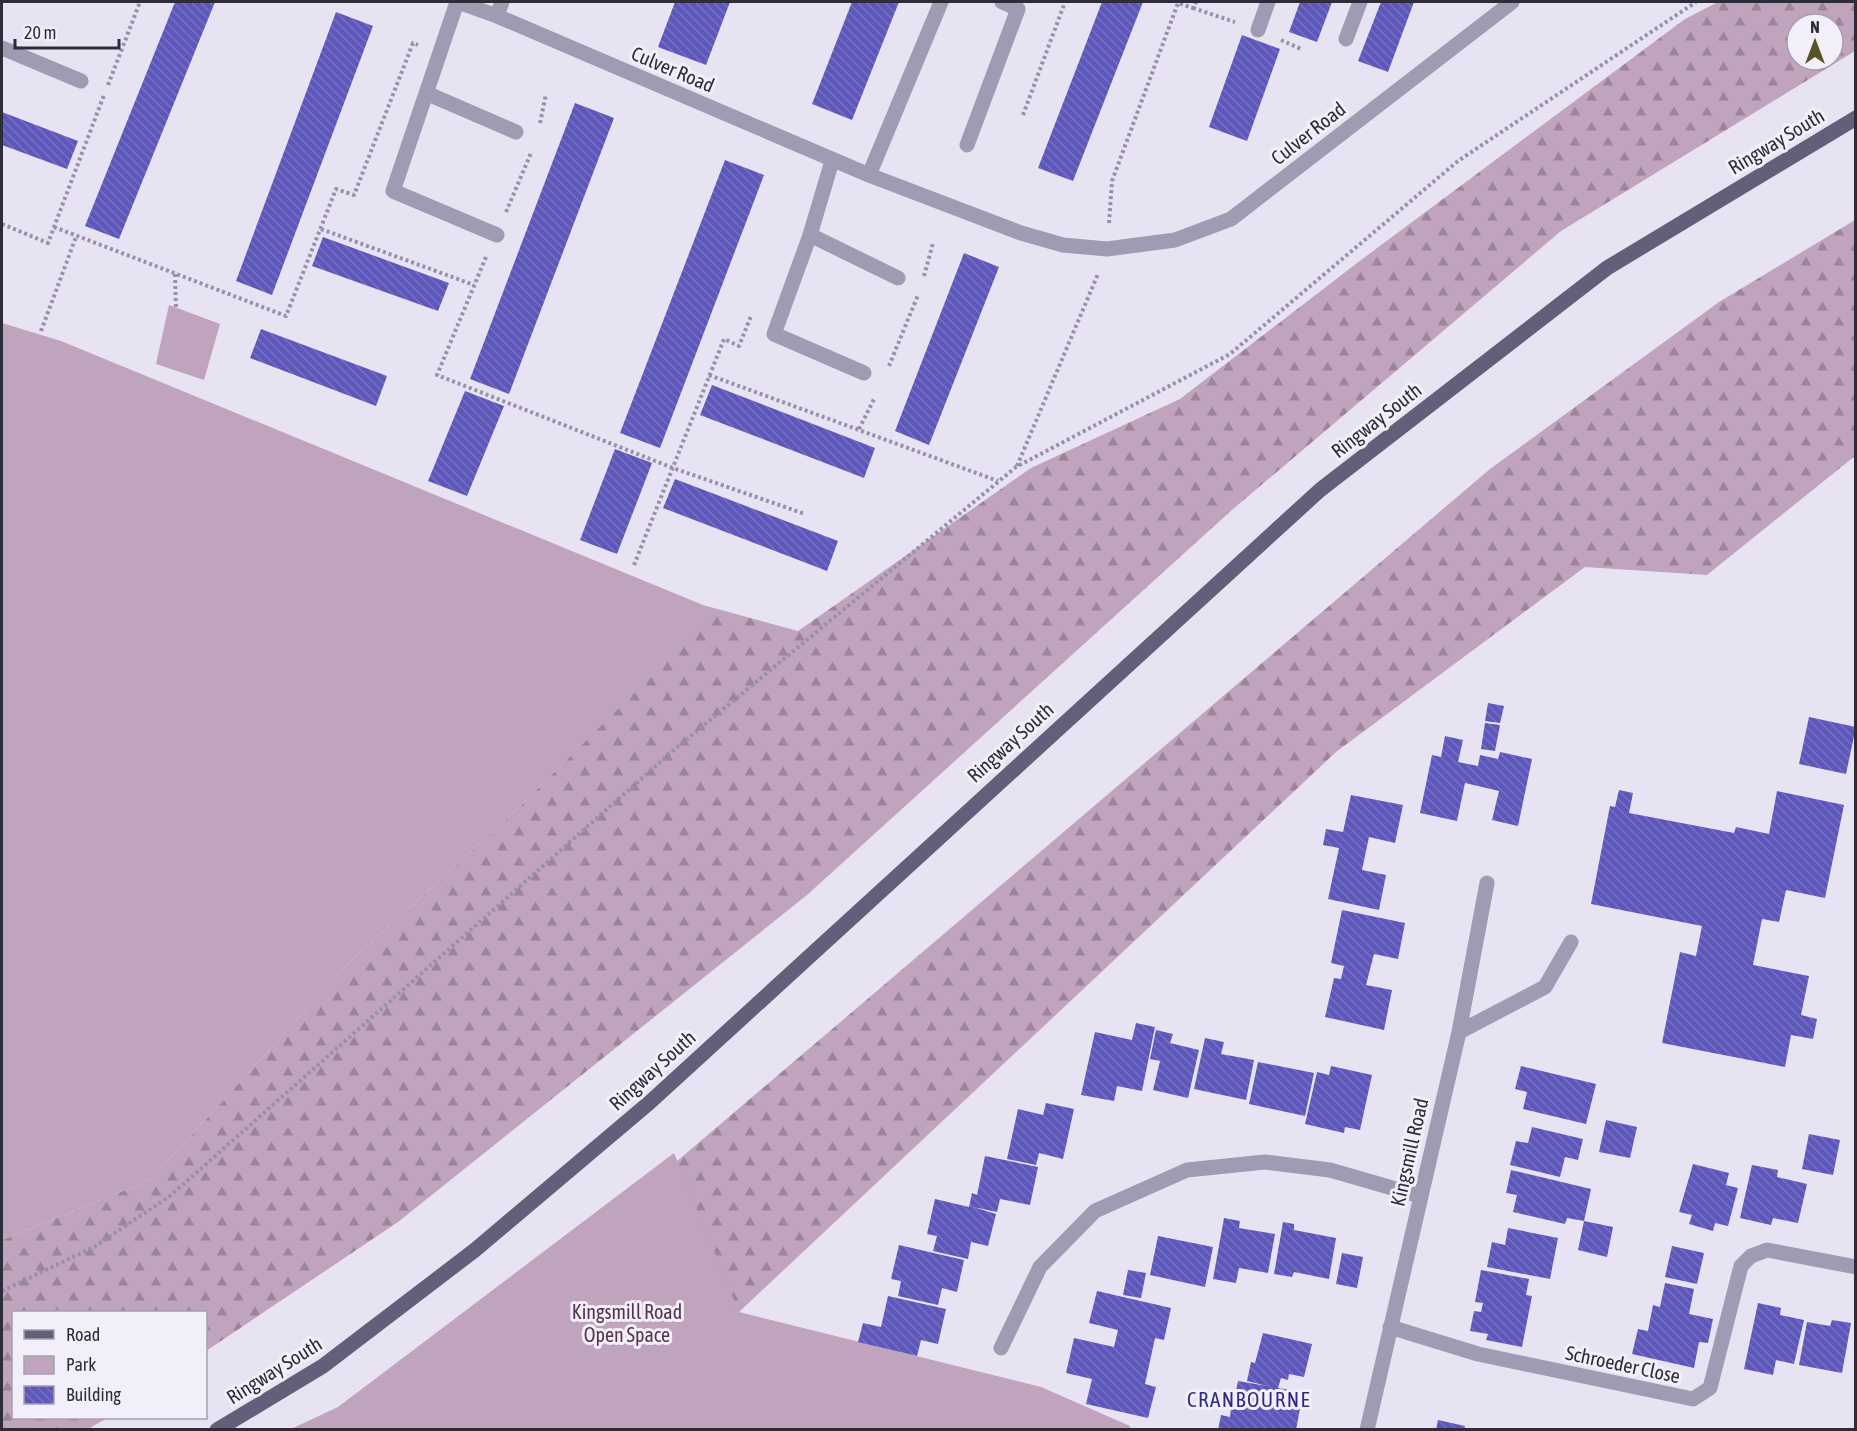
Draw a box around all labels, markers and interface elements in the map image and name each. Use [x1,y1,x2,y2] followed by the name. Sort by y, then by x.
[15,12,118,50] scale bar
[1785,12,1845,72] north arrow
[1810,18,1820,36] text: N
[24,22,56,43] text: 20 m
[628,41,718,97] street label: Culver Road
[1266,97,1350,169] street label: Culver Road
[1724,103,1828,179] street label: Ringway South
[1326,378,1426,462] street label: Ringway South
[962,697,1058,787] street label: Ringway South
[604,1025,700,1115] street label: Ringway South
[1385,1096,1433,1208] street label: Kingsmill Road
[572,1300,682,1346] park label: Kingsmill Road Open Space
[12,1311,207,1419] legend
[66,1324,100,1345] text: Road
[222,1332,326,1408] street label: Ringway South
[1564,1341,1682,1387] street label: Schroeder Close
[66,1354,96,1375] text: Park
[66,1384,121,1405] text: Building
[1187,1387,1311,1411] district label: CRANBOURNE

